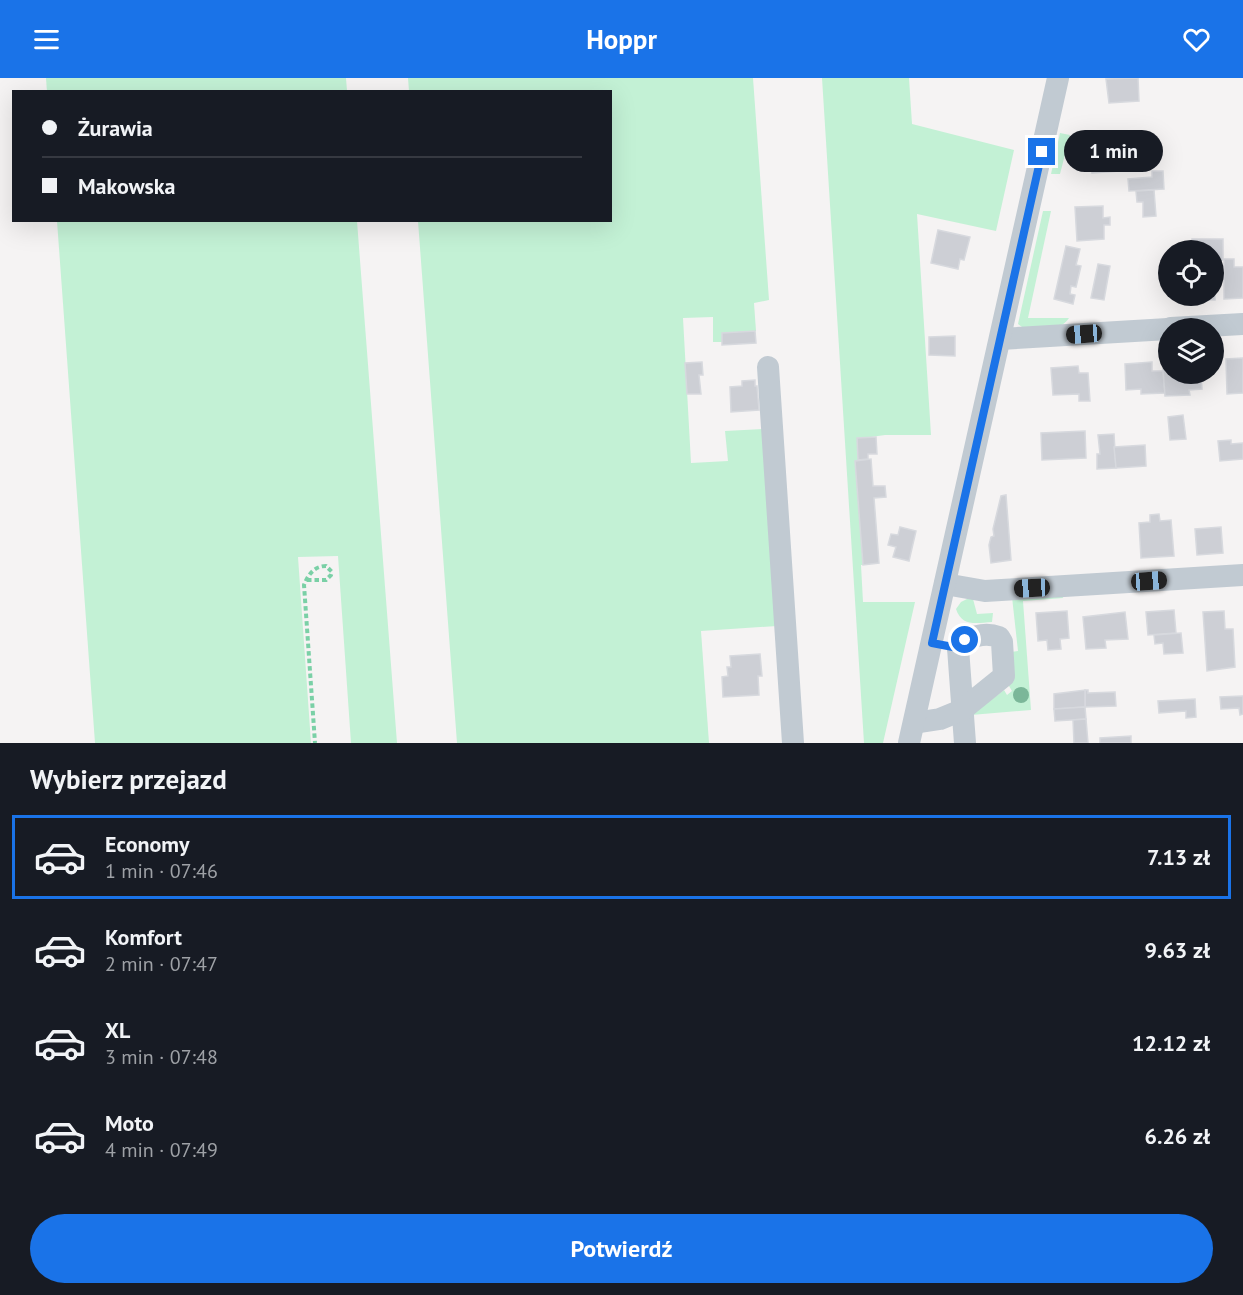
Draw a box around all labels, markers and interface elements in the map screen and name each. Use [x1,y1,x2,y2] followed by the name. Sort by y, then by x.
[586,22,657,56] text: Hoppr
[30,23,63,56] icon: menu
[1180,23,1213,56] icon: heart
[78,114,153,142] text: Żurawia
[1063,131,1162,173] callout: 1 min
[1028,138,1055,165] route end
[1089,138,1138,164] text: 1 min
[78,172,176,200] text: Makowska
[1158,240,1224,384] map controls
[1158,240,1224,306] button: locate
[1158,318,1224,384] button: layers
[1065,324,1103,344] car
[1130,571,1168,591] car
[1014,578,1050,598] car
[951,626,978,653] route start
[30,762,227,796] text: Wybierz przejazd
[33,830,87,884] icon: car
[105,830,189,858] text: Economy
[1147,843,1210,871] text: 7.13 zł
[105,858,218,884] text: 1 min · 07:46
[33,923,87,977] icon: car
[105,923,182,951] text: Komfort
[1145,936,1210,964] text: 9.63 zł
[105,951,218,977] text: 2 min · 07:47
[33,1016,87,1070] icon: car
[105,1016,130,1044] text: XL
[1132,1029,1210,1057] text: 12.12 zł
[105,1044,218,1070] text: 3 min · 07:48
[33,1109,87,1163] icon: car
[105,1109,154,1137] text: Moto
[1145,1122,1210,1150] text: 6.26 zł
[105,1137,218,1163] text: 4 min · 07:49
[30,1214,1213,1283] button: Potwierdź

